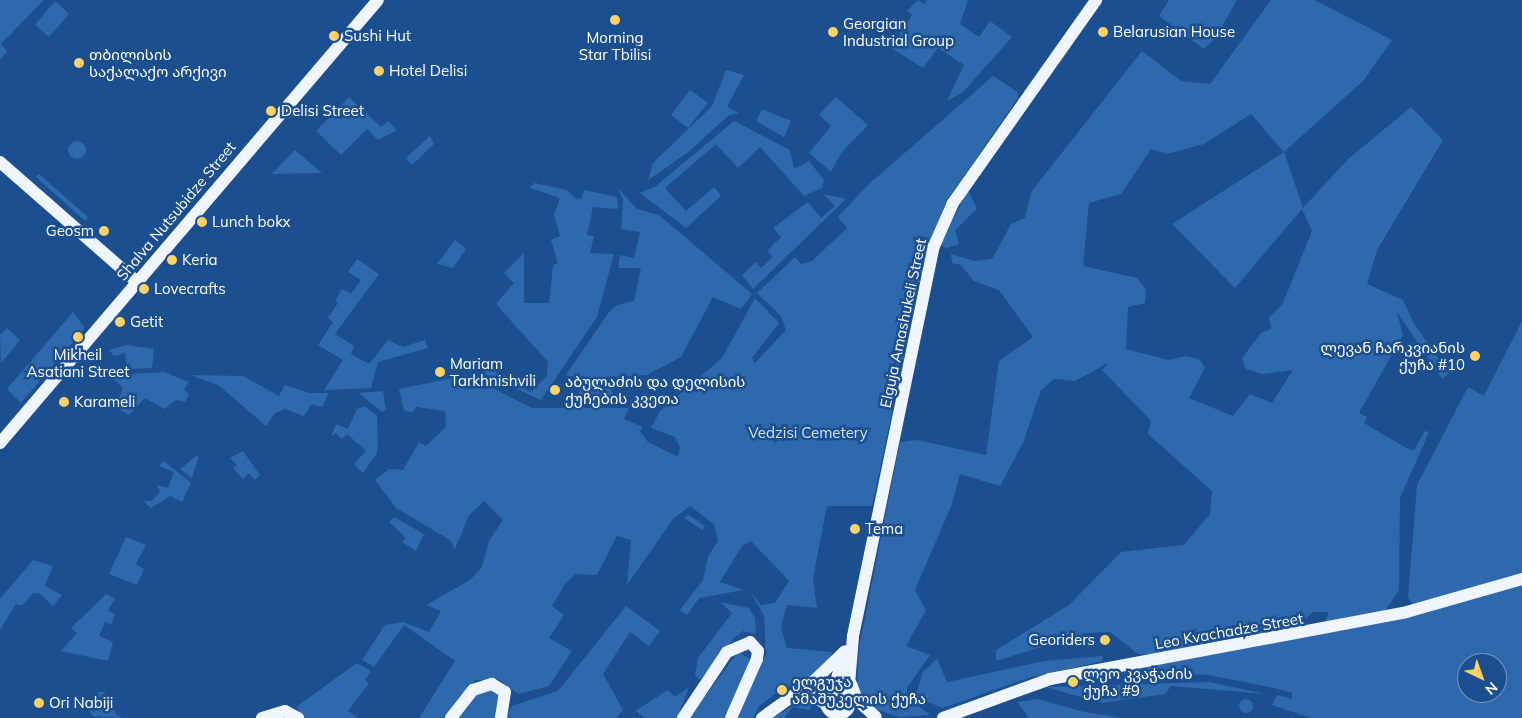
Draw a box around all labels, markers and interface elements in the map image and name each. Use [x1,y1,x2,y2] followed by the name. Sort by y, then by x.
[609,14,621,26] marker: Morning Star Tbilisi
[843,14,954,49] place label: Georgian Industrial Group
[1113,23,1235,41] place label: Belarusian House
[827,26,839,38] marker: Georgian Industrial Group
[1097,26,1109,38] marker: Belarusian House
[344,27,411,45] place label: Sushi Hut
[579,28,651,63] place label: Morning Star Tbilisi
[328,30,340,42] marker: Sushi Hut
[89,45,227,80] place label: თბილისის საქალაქო არქივი
[73,57,85,69] marker: თბილისის საქალაქო არქივი
[389,62,467,80] place label: Hotel Delisi
[373,65,385,77] marker: Hotel Delisi
[281,102,364,120] place label: Delisi Street
[265,105,277,117] marker: Delisi Street
[113,138,239,284] street label: Shalva Nutsubidze Street
[212,213,291,231] place label: Lunch bokx
[196,216,208,228] marker: Lunch bokx
[46,222,94,240] place label: Geosm
[98,225,110,237] marker: Geosm
[876,237,930,409] street label: Elguja Amashukeli Street
[182,251,218,269] place label: Keria
[166,254,178,266] marker: Keria
[154,280,226,298] place label: Lovecrafts
[138,283,150,295] marker: Lovecrafts
[130,313,163,331] place label: Getit
[114,316,126,328] marker: Getit
[72,331,84,343] marker: Mikheil Asatiani Street
[1321,338,1465,373] place label: ლევან ჩარკვიანის ქუჩა #10
[27,345,129,380] place label: Mikheil Asatiani Street
[1469,350,1481,362] marker: ლევან ჩარკვიანის ქუჩა #10
[450,354,536,389] place label: Mariam Tarkhnishvili
[434,366,446,378] marker: Mariam Tarkhnishvili
[565,372,745,407] place label: აბულაძის და დელისის ქუჩების კვეთა
[549,384,561,396] marker: აბულაძის და დელისის ქუჩების კვეთა
[74,393,135,411] place label: Karameli
[58,396,70,408] marker: Karameli
[748,424,868,442] park label: Vedzisi Cemetery
[865,520,903,538] place label: Tema
[849,523,861,535] marker: Tema
[1154,609,1304,653] street label: Leo Kvachadze Street
[1028,631,1095,649] place label: Georiders
[1099,634,1111,646] marker: Georiders
[1457,653,1507,703] north arrow
[1083,664,1193,699] place label: ლეო კვაჭაძის ქუჩა #9
[792,672,926,707] place label: ელგუჯა ამაშუკელის ქუჩა
[1067,676,1079,688] marker: ლეო კვაჭაძის ქუჩა #9
[1481,678,1501,699] text: N
[776,684,788,696] marker: ელგუჯა ამაშუკელის ქუჩა
[49,694,113,712] place label: Ori Nabiji
[33,697,45,709] marker: Ori Nabiji

